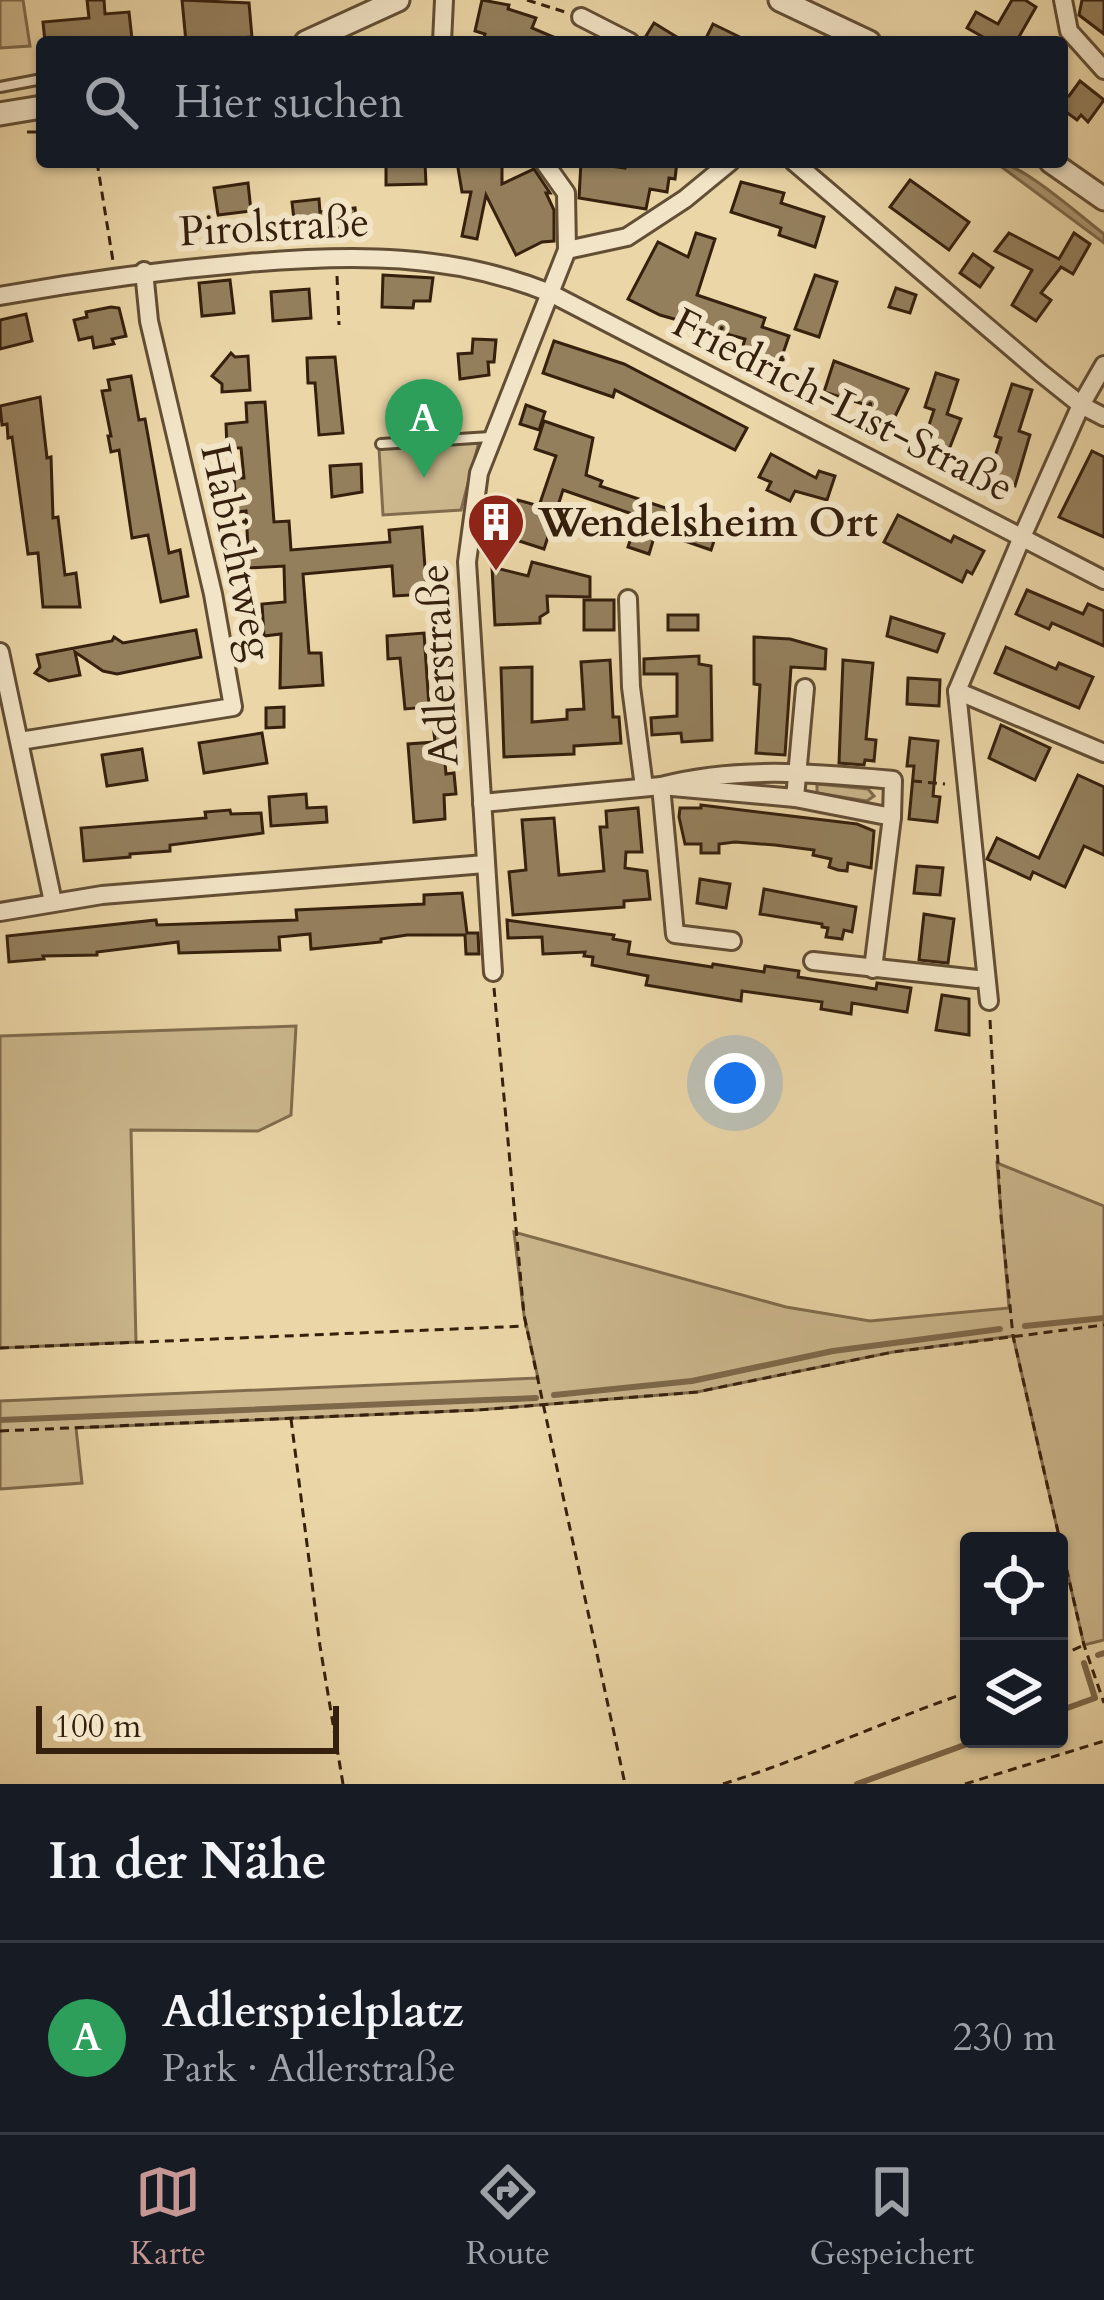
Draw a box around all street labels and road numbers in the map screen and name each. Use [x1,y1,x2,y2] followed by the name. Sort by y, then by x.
[178,194,370,260] street label: Pirolstraße
[663,294,1023,516] street label: Friedrich-List-Straße
[186,439,288,666] street label: Habichtweg
[405,563,473,767] street label: Adlerstraße

